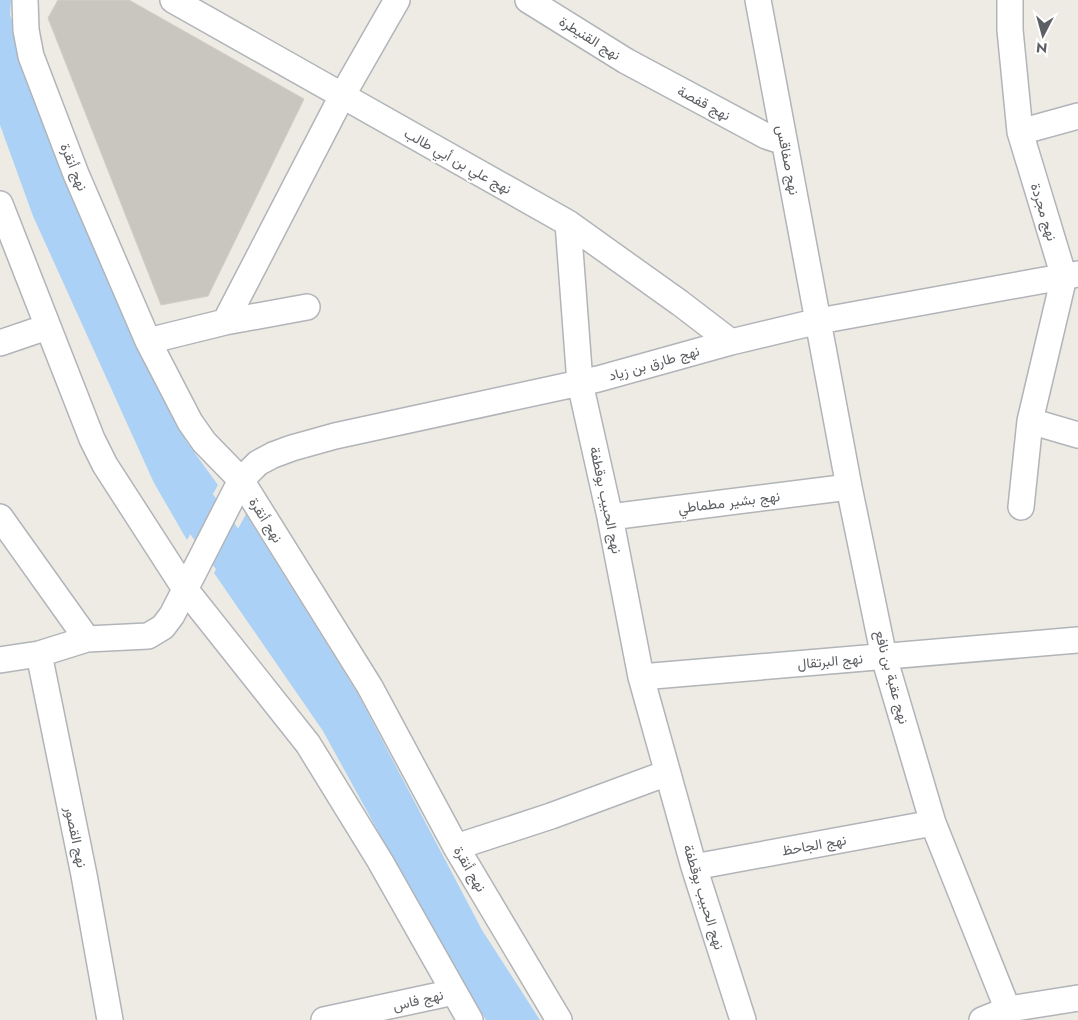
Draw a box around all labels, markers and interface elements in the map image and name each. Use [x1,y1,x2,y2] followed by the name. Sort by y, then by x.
[1018,10,1068,60] north arrow
[555,11,625,66] street label: نهج القنيطرة
[1035,37,1048,58] text: N
[673,81,734,126] street label: نهج قفصة
[400,123,515,201] street label: نهج علي بن أبي طالب
[770,123,805,197] street label: نهج صفاقس
[54,140,93,194] street label: نهج أنقرة
[1025,181,1062,244] street label: نهج مجردة
[606,340,702,387] street label: نهج طارق بن زياد
[584,445,627,556] street label: نهج الحبيب بوقطفة
[677,486,781,520] street label: نهج بشير مطماطي
[243,494,288,547] street label: نهج أنقرة
[869,628,914,726] street label: نهج عقبة بن نافع
[796,648,864,675] street label: نهج البرتقال
[59,804,92,870] street label: نهج القصور
[780,829,848,862] street label: نهج الجاحظ
[448,842,491,896] street label: نهج أنقرة
[678,842,730,952] street label: نهج الحبيب بوقطفة
[391,984,446,1017] street label: نهج فاس

